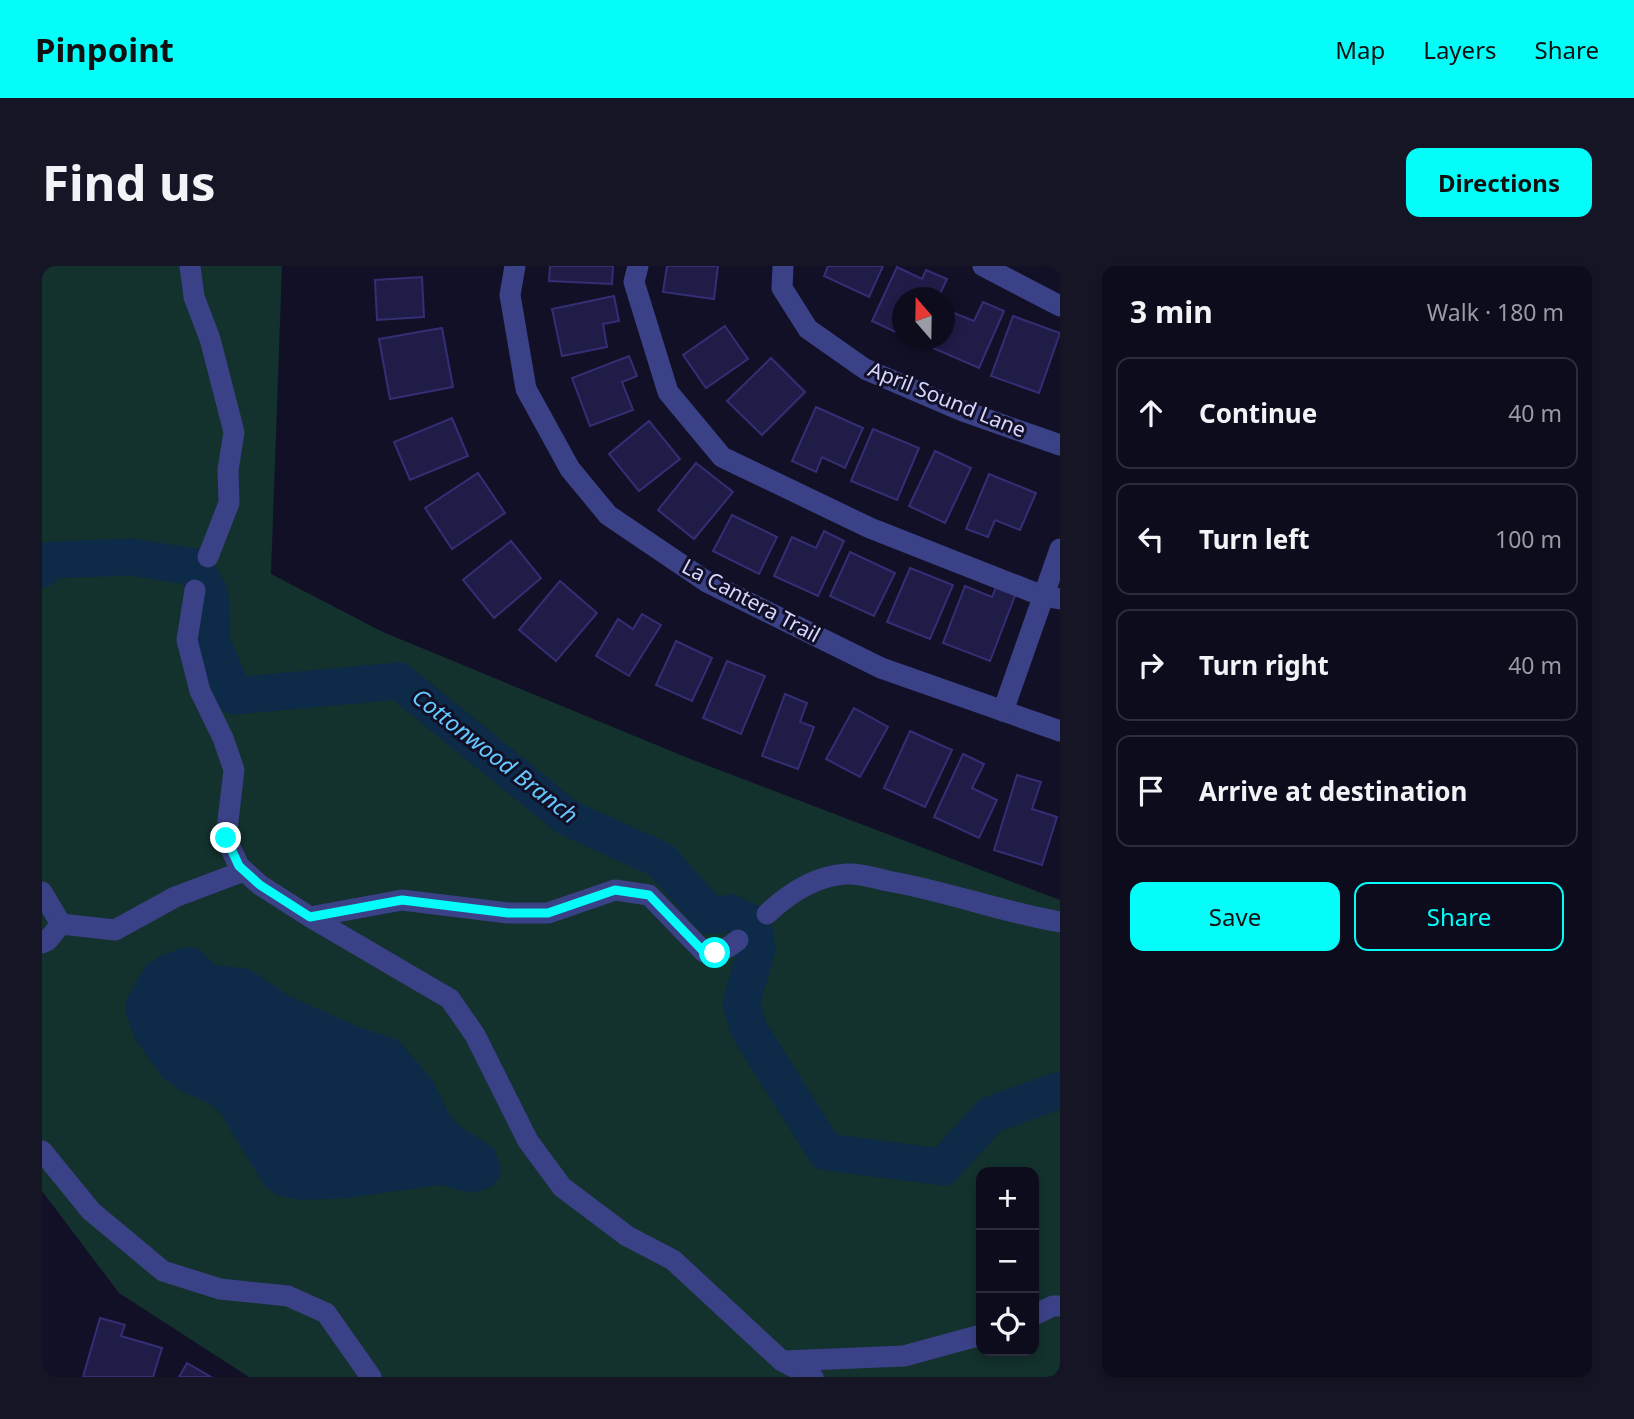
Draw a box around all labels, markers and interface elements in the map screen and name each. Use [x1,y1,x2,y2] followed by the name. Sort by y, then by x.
[35,27,174,72] text: Pinpoint
[1335,33,1385,66] text: Map
[1423,33,1497,66] text: Layers
[1535,33,1599,66] text: Share
[1406,148,1592,217] button: Directions
[42,149,216,215] text: Find us
[892,287,955,350] north arrow
[1130,291,1213,332] text: 3 min
[1427,296,1564,328] text: Walk · 180 m
[864,355,1030,443] street label: April Sound Lane
[1132,394,1170,432] icon: ahead
[1199,395,1317,431] text: Continue
[1508,397,1562,429] text: 40 m
[1132,520,1170,558] icon: left
[1199,521,1310,557] text: Turn left
[1495,523,1562,555] text: 100 m
[677,552,825,648] street label: La Cantera Trail
[1132,646,1170,684] icon: right
[1199,647,1329,683] text: Turn right
[1508,649,1562,681] text: 40 m
[406,680,585,830] water label: Cottonwood Branch
[1132,772,1170,810] icon: arrive
[1199,773,1468,809] text: Arrive at destination
[210,822,241,853] route end
[1130,882,1340,951] button: Save
[1354,882,1564,951] button: Share
[699,937,730,968] route start
[976,1167,1039,1356] map controls
[976,1167,1039,1230] button: +
[976,1230,1039,1293] button: −
[976,1293,1039,1356] button: locate

